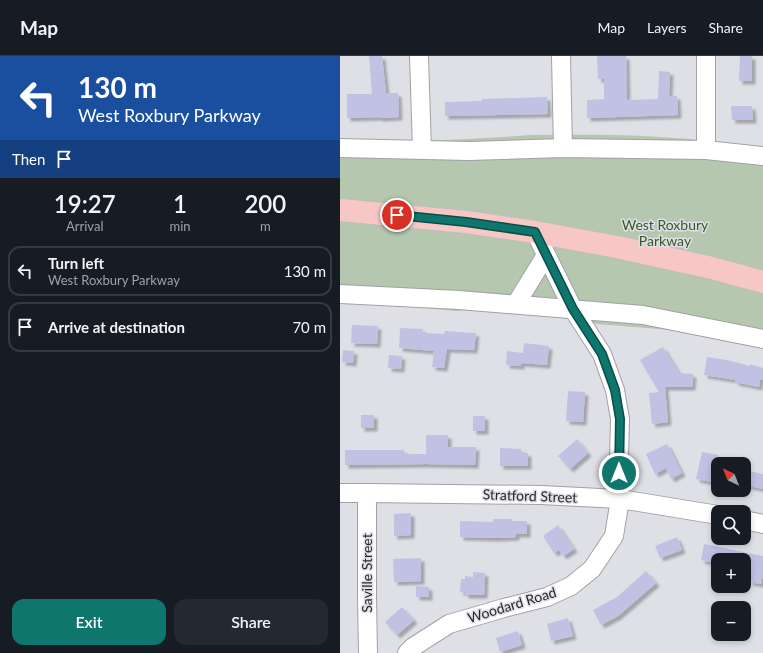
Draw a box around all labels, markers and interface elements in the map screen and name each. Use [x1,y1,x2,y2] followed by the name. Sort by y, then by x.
[20,16,58,39] text: Map
[597,19,625,36] text: Map
[647,19,687,36] text: Layers
[709,19,743,36] text: Share
[78,70,157,104] text: 130 m
[12,72,64,124] icon: left
[78,104,261,126] text: West Roxbury Parkway
[53,148,75,170] icon: arrive
[12,150,45,168] text: Then
[54,189,116,218] text: 19:27
[173,189,187,218] text: 1
[244,189,286,218] text: 200
[380,198,414,232] pin
[386,204,408,226] icon: arrive
[622,216,709,249] park label: West Roxbury Parkway
[66,218,103,234] text: Arrival
[169,218,191,234] text: min
[260,218,271,234] text: m
[48,254,104,272] text: Turn left
[14,260,36,282] icon: left
[284,262,326,280] text: 130 m
[48,272,180,288] text: West Roxbury Parkway
[14,316,36,338] icon: arrive
[48,318,185,336] text: Arrive at destination
[292,318,326,336] text: 70 m
[598,452,640,494] position arrow
[711,457,751,497] north arrow
[711,457,751,641] map controls
[482,485,578,506] street label: Stratford Street
[711,505,751,545] button: search
[358,533,375,613] street label: Saville Street
[711,553,751,593] button: +
[466,583,558,626] street label: Woodard Road
[12,599,166,645] button: Exit
[174,599,328,645] button: Share
[711,601,751,641] button: −

